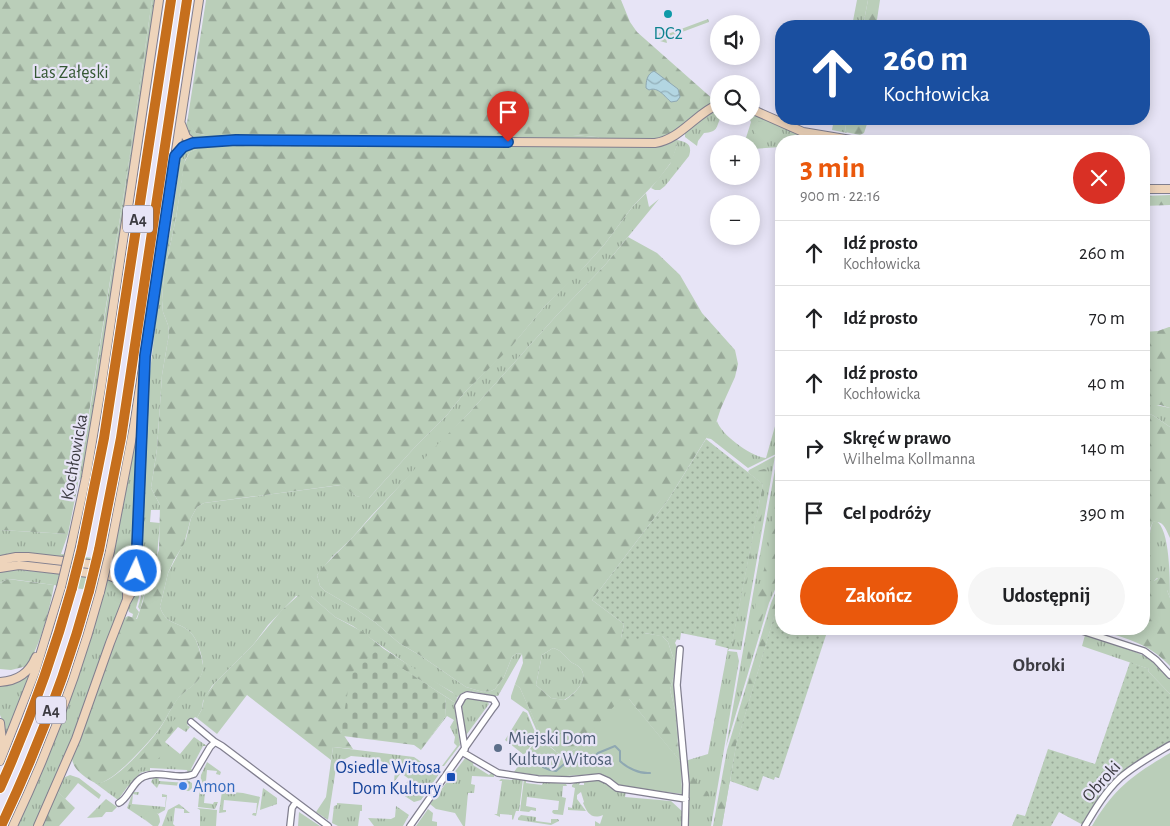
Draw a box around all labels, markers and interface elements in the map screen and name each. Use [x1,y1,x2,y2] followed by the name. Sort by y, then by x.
[662,8,674,20] marker: DC2
[710,15,760,245] map controls
[710,15,760,65] button: sound
[653,25,683,43] place label: DC2
[800,40,865,105] icon: ahead
[883,42,968,77] text: 260 m
[33,64,109,82] park label: Las Załęski
[710,75,760,125] button: search
[883,83,990,105] text: Kochłowicka
[487,91,529,142] pin
[494,98,522,126] icon: arrive
[710,135,760,185] button: +
[1073,152,1125,204] button: close
[800,153,865,183] text: 3 min
[800,188,880,204] text: 900 m · 22:16
[710,195,760,245] button: −
[123,205,153,232] road number: A4
[843,234,918,253] text: Idź prosto
[800,239,828,267] icon: ahead
[1079,244,1125,263] text: 260 m
[843,256,921,272] text: Kochłowicka
[800,304,828,332] icon: ahead
[843,309,918,328] text: Idź prosto
[1089,309,1125,328] text: 70 m
[843,364,918,383] text: Idź prosto
[800,369,828,397] icon: ahead
[1087,374,1125,393] text: 40 m
[843,386,921,402] text: Kochłowicka
[59,413,91,502] street label: Kochłowicka
[843,429,951,448] text: Skręć w prawo
[800,434,828,462] icon: right
[1081,439,1125,458] text: 140 m
[843,451,976,467] text: Wilhelma Kollmanna
[800,499,828,527] icon: arrive
[843,504,931,523] text: Cel podróży
[1080,504,1125,523] text: 390 m
[109,544,161,596] position arrow
[800,567,958,625] button: Zakończ
[968,567,1125,625] button: Udostępnij
[1013,656,1065,675] district label: Obroki
[36,696,66,724] road number: A4
[508,730,612,769] place label: Miejski Dom Kultury Witosa
[492,742,504,754] marker: Miejski Dom Kultury Witosa
[1079,758,1124,805] street label: Obroki
[335,759,441,798] place label: Osiedle Witosa Dom Kultury
[445,771,457,783] marker: Osiedle Witosa Dom Kultury
[193,778,236,796] place label: Amon
[177,780,189,792] marker: Amon

